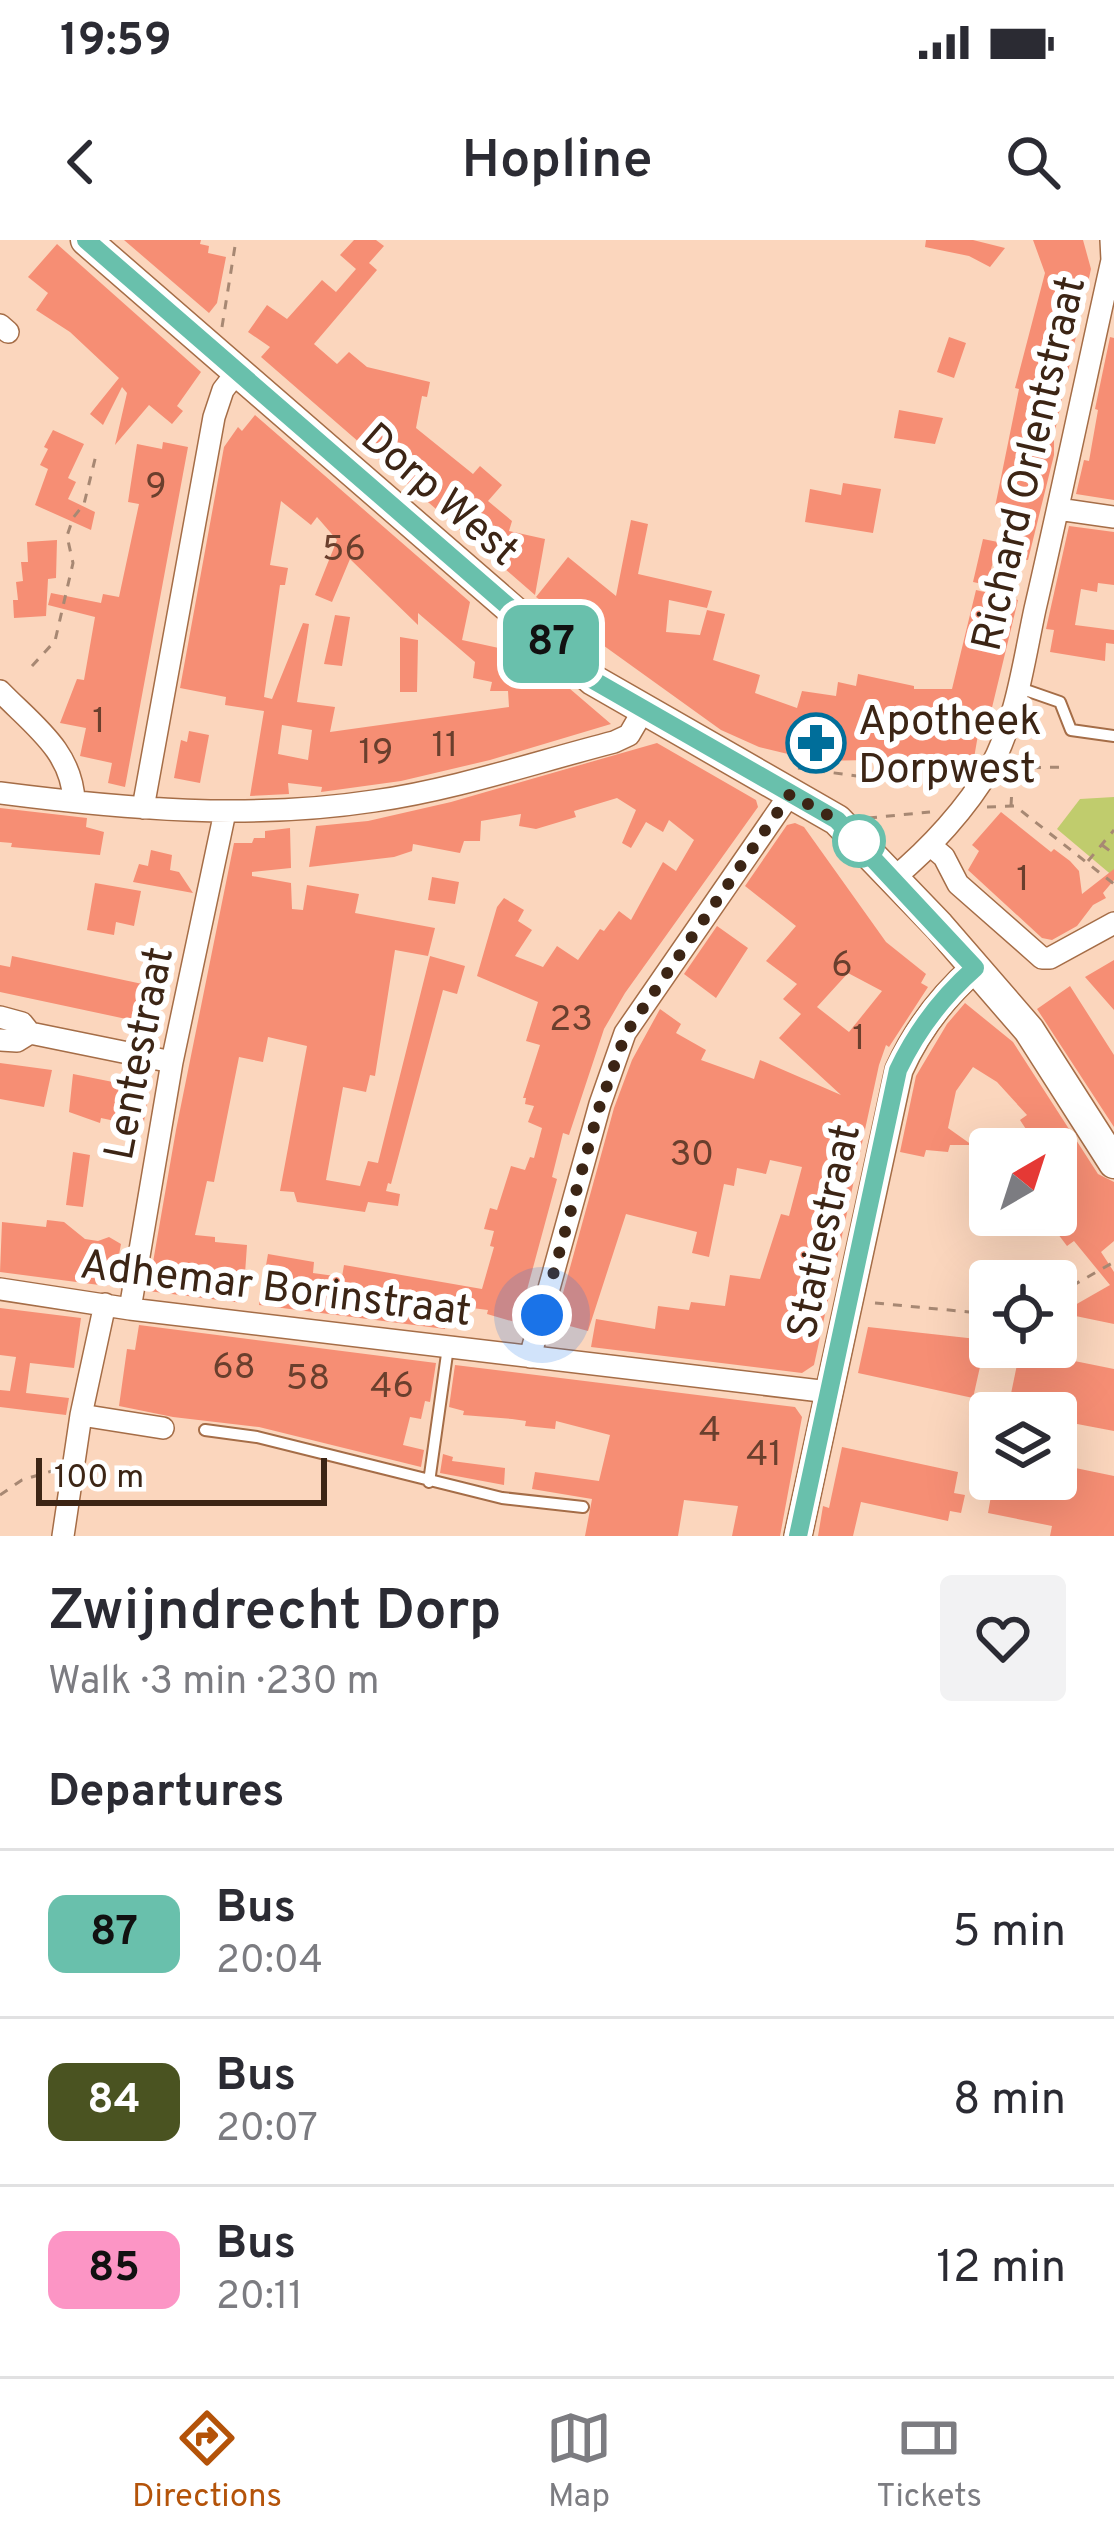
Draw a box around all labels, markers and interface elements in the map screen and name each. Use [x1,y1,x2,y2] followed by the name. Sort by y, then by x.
[60,14,172,71] text: 19:59
[461,128,653,197] text: Hopline
[48,129,114,195] icon: back
[1000,129,1066,195] icon: search
[962,271,1100,657] street label: Richard Orlentstraat
[348,413,528,579] street label: Dorp West
[145,465,167,511] house number: 9
[322,528,366,574] house number: 56
[497,605,605,683] line badge: 87
[527,617,575,670] text: 87
[858,697,1042,798] place label: Apotheek Dorpwest
[92,700,106,746] house number: 1
[785,712,847,774] pharmacy icon: Apotheek Dorpwest
[432,724,458,770] house number: 11
[359,731,393,777] house number: 19
[834,816,884,866] unlabelled marker
[1016,858,1030,904] house number: 1
[95,943,188,1165] street label: Lentestraat
[831,944,853,990] house number: 6
[549,998,593,1044] house number: 23
[852,1017,866,1063] house number: 1
[778,1120,875,1344] street label: Statiestraat
[969,1128,1077,1236] north arrow
[969,1128,1077,1500] map controls
[670,1133,714,1179] house number: 30
[77,1240,474,1341] street label: Adhemar Borinstraat
[969,1260,1077,1368] button: locate
[512,1285,572,1345] your location
[212,1346,256,1392] house number: 68
[286,1357,330,1403] house number: 58
[370,1365,414,1411] house number: 46
[969,1392,1077,1500] button: layers
[699,1409,721,1455] house number: 4
[746,1433,782,1479] house number: 41
[36,1452,327,1505] scale bar
[54,1458,144,1500] text: 100 m
[940,1575,1066,1701] button: heart
[48,1578,502,1650] text: Zwijndrecht Dorp
[48,1659,380,1708] text: Walk · 3 min · 230 m
[48,1765,284,1822] text: Departures
[216,1881,296,1938] text: Bus
[953,1905,1066,1962] text: 5 min
[90,1907,138,1960] text: 87
[216,1938,323,1987] text: 20:04
[216,2049,296,2106] text: Bus
[953,2073,1066,2130] text: 8 min
[87,2075,141,2128] text: 84
[216,2106,318,2155] text: 20:07
[216,2217,296,2274] text: Bus
[936,2241,1066,2298] text: 12 min
[88,2243,140,2296] text: 85
[216,2274,303,2323] text: 20:11
[132,2405,282,2519] tab: Directions
[546,2405,612,2519] tab: Map
[876,2405,982,2519] tab: Tickets

